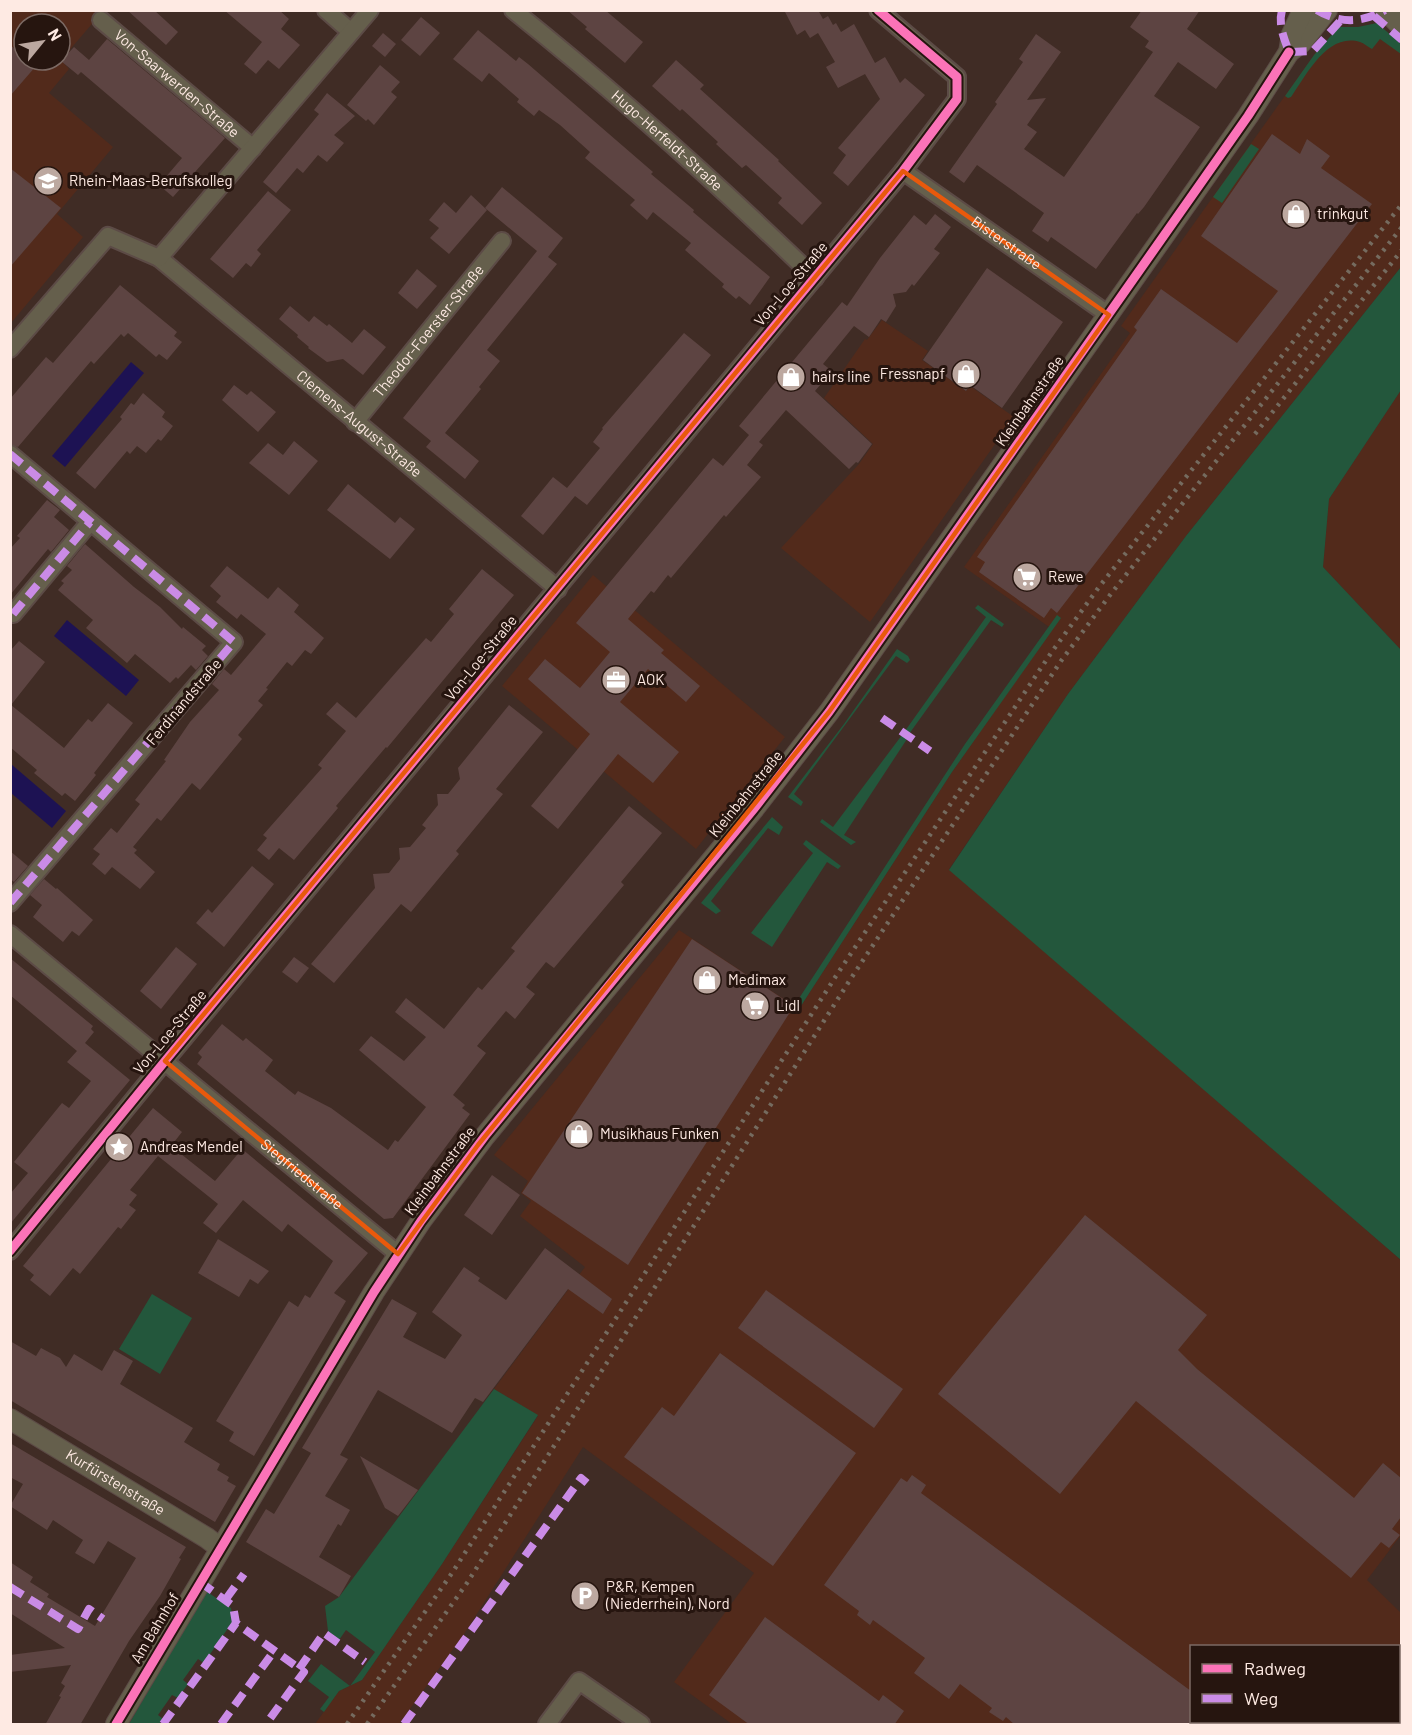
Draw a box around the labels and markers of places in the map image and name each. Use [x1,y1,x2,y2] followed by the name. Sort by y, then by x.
[32,165,64,197] school or university icon: Rhein-Maas-Berufskolleg
[69,171,233,189] place label: Rhein-Maas-Berufskolleg
[1280,198,1312,230] shop icon: trinkgut
[1317,204,1369,222] place label: trinkgut
[950,358,982,390] shop icon: Fressnapf
[775,361,807,393] shop icon: hairs line
[880,364,945,382] place label: Fressnapf
[812,367,870,385] place label: hairs line
[1011,561,1043,593] supermarket icon: Rewe
[1048,567,1084,585] place label: Rewe
[600,664,632,696] office icon: AOK
[637,670,664,688] place label: AOK
[691,964,723,996] shop icon: Medimax
[728,970,786,988] place label: Medimax
[739,990,771,1022] supermarket icon: Lidl
[776,996,800,1014] place label: Lidl
[563,1118,595,1150] shop icon: Musikhaus Funken
[600,1124,719,1142] place label: Musikhaus Funken
[103,1131,135,1163] place icon: Andreas Mendel
[140,1137,243,1155] place label: Andreas Mendel
[605,1577,730,1612] place label: P&R, Kempen (Niederrhein), Nord
[569,1580,601,1612] parking icon: P&R, Kempen (Niederrhein), Nord

